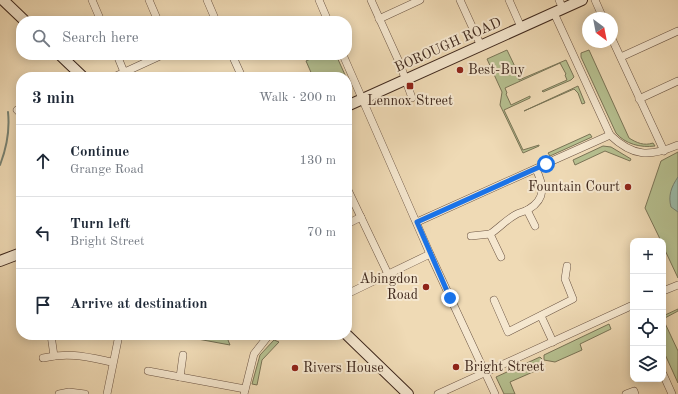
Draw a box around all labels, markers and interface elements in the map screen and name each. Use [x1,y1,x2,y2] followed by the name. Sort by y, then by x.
[582,12,618,48] north arrow
[393,15,503,75] street label: BOROUGH ROAD
[16,16,352,60] search box
[30,27,52,49] icon: search
[62,31,139,46] text: Search here
[468,63,525,77] place label: Best-Buy
[455,65,465,75] marker: Best-Buy
[405,81,415,91] marker: Lennox Street
[32,90,75,107] text: 3 min
[259,91,336,104] text: Walk · 200 m
[367,94,453,108] place label: Lennox Street
[70,145,129,160] text: Continue
[32,150,54,172] icon: ahead
[299,154,336,167] text: 130 m
[537,155,555,173] route start
[70,163,144,176] text: Grange Road
[528,180,620,194] place label: Fountain Court
[623,182,633,192] marker: Fountain Court
[70,217,130,232] text: Turn left
[32,222,54,244] icon: left
[307,226,336,239] text: 70 m
[70,235,145,248] text: Bright Street
[630,238,666,382] map controls
[630,238,666,274] button: +
[359,272,418,302] place label: Abingdon Road
[630,274,666,310] button: −
[421,282,431,292] marker: Abingdon Road
[441,289,459,307] route end
[32,294,54,316] icon: arrive
[70,297,208,312] text: Arrive at destination
[630,310,666,346] button: locate
[630,346,666,382] button: layers
[464,360,544,374] place label: Bright Street
[303,361,384,375] place label: Rivers House
[451,362,461,372] marker: Bright Street
[290,363,300,373] marker: Rivers House

